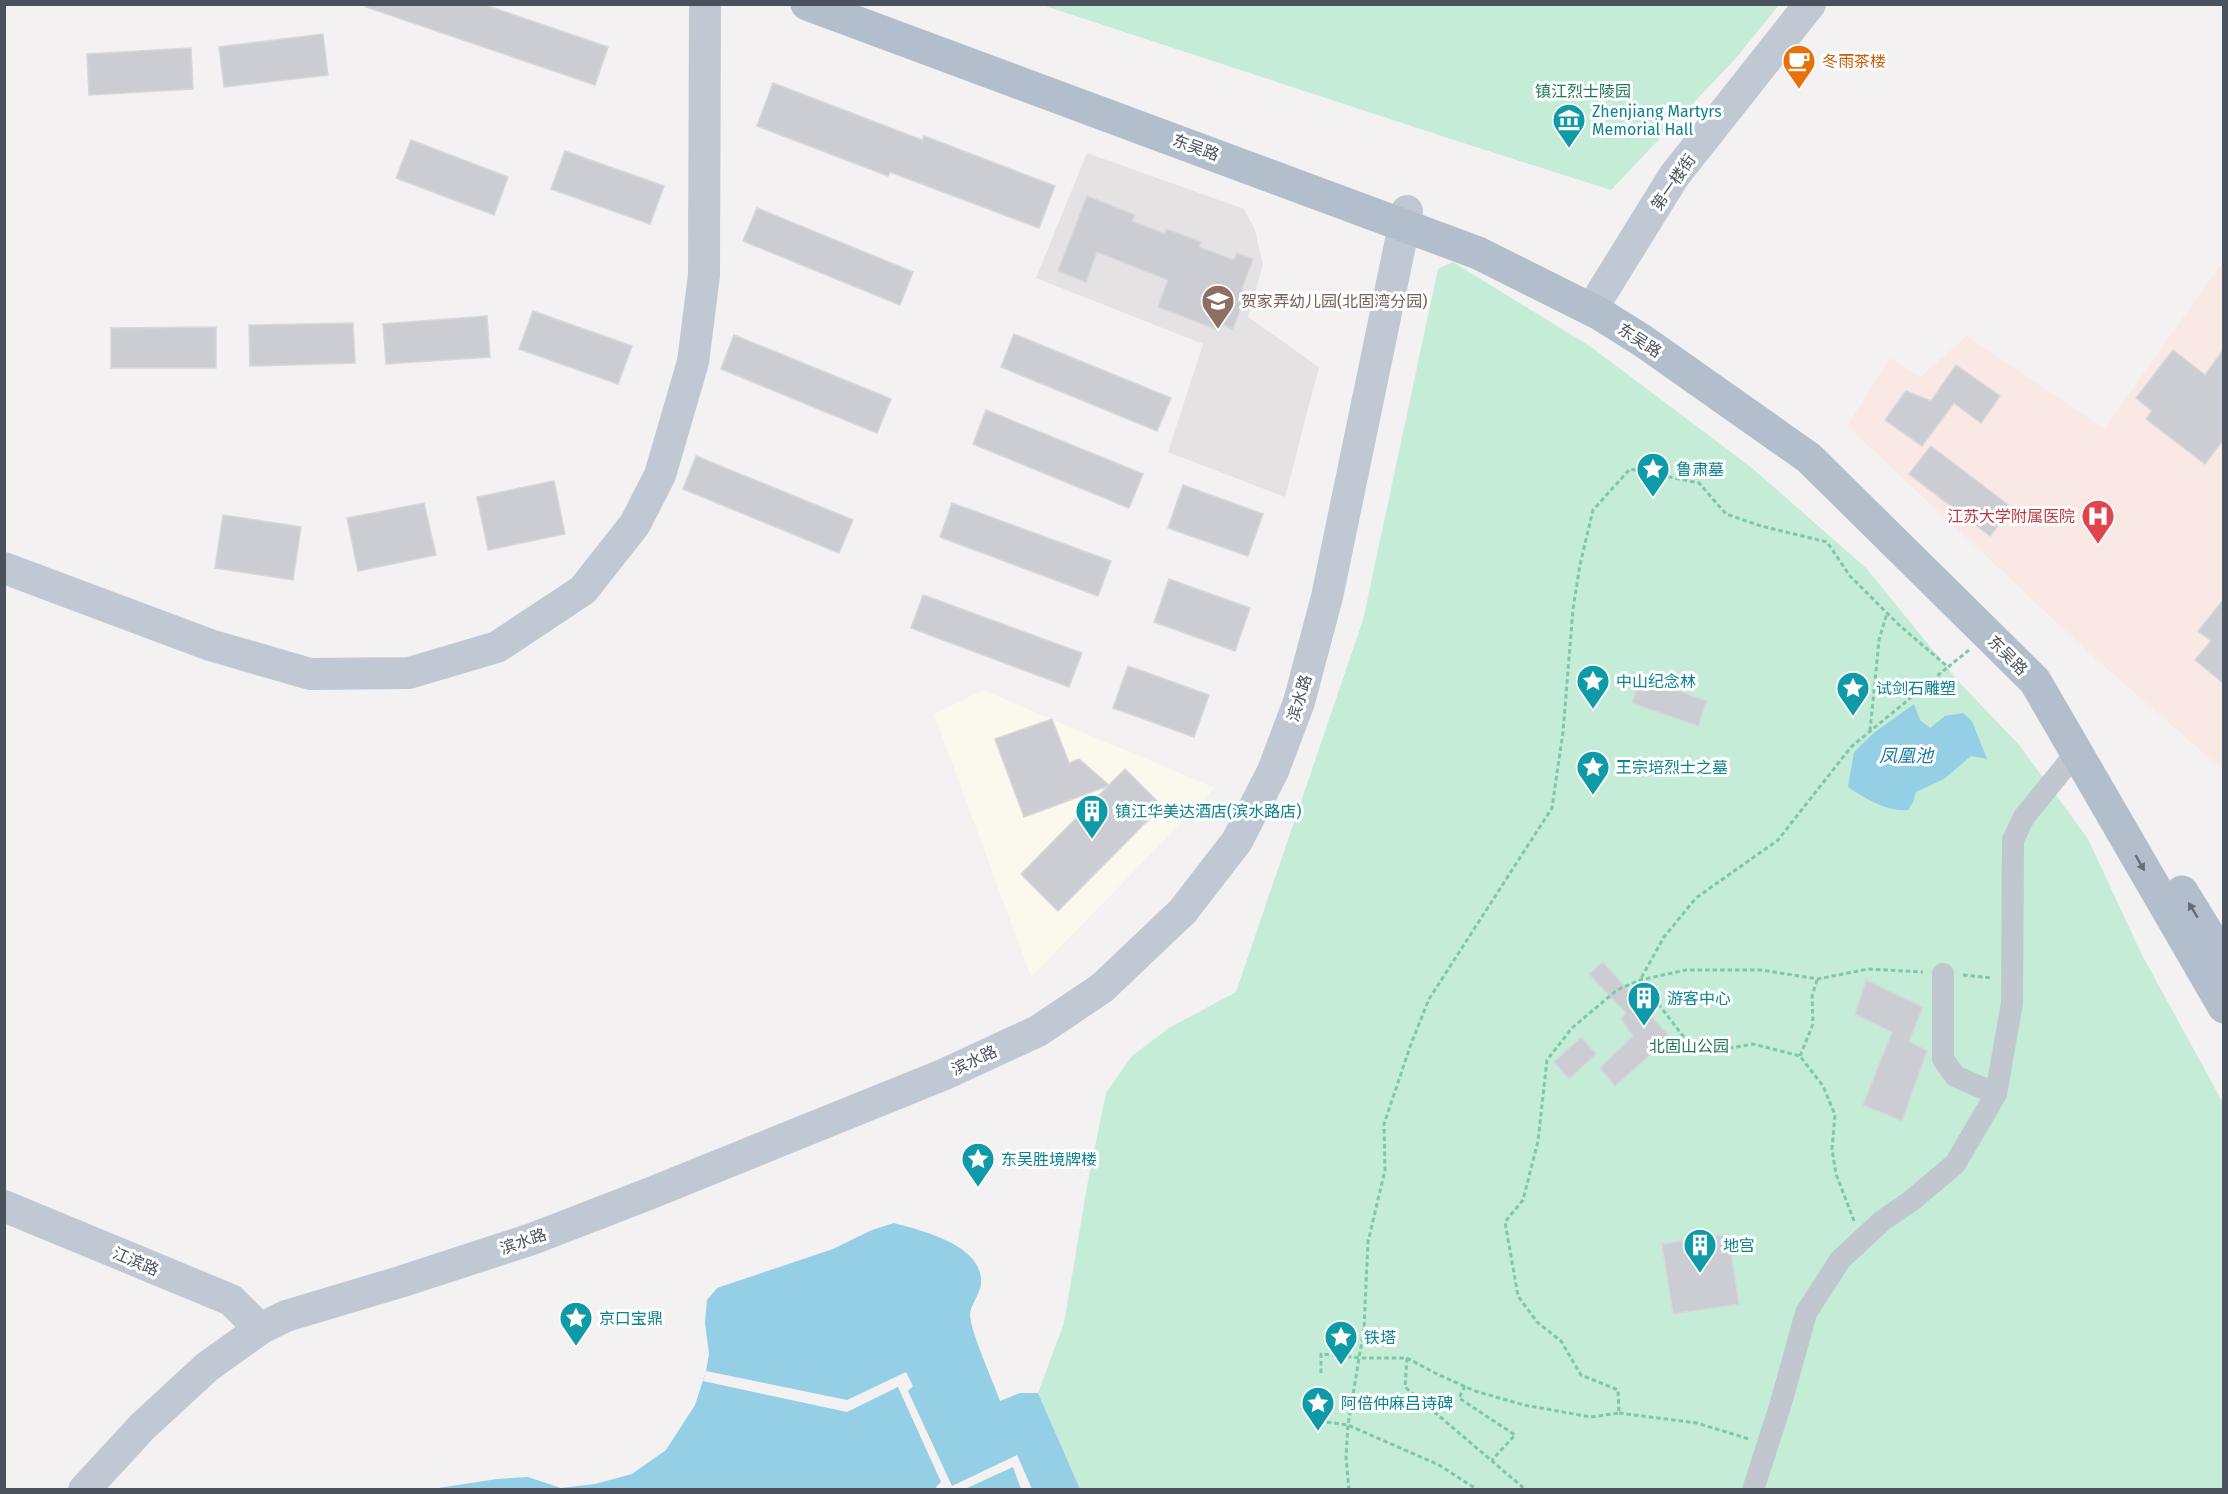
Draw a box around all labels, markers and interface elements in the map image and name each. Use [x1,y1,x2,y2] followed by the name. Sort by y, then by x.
[1781,43,1817,90] cafe icon: 冬雨茶楼
[1822,52,1886,71] place label: 冬雨茶楼
[1535,82,1631,101] park label: 镇江烈士陵园
[1551,102,1587,149] museum icon: Zhenjiang Martyrs Memorial Hall
[1592,102,1722,139] place label: Zhenjiang Martyrs Memorial Hall
[1170,130,1222,165] street label: 东吴路
[1647,151,1700,214] street label: 第一楼街
[1200,283,1236,330] school or university icon: 贺家弄幼儿园(北固湾分园)
[1241,292,1427,311] place label: 贺家弄幼儿园(北固湾分园)
[1614,319,1665,361] street label: 东吴路
[1635,451,1671,498] place icon: 鲁肃墓
[1676,460,1724,479] place label: 鲁肃墓
[2080,498,2116,545] hospital icon: 江苏大学附属医院
[1947,507,2075,526] place label: 江苏大学附属医院
[1984,632,2031,679] street label: 东吴路
[1575,663,1611,710] place icon: 中山纪念林
[1835,670,1871,717] place icon: 试剑石雕塑
[1283,672,1316,724] street label: 滨水路
[1616,672,1696,691] place label: 中山纪念林
[1876,679,1956,698] place label: 试剑石雕塑
[1879,745,1935,767] water label: 凤凰池
[1575,749,1611,796] place icon: 王宗培烈士之墓
[1616,758,1728,777] place label: 王宗培烈士之墓
[1074,793,1110,840] building icon: 镇江华美达酒店(滨水路店)
[1115,802,1301,821] place label: 镇江华美达酒店(滨水路店)
[2134,855,2145,871] one-way arrow
[2188,902,2199,918] one-way arrow
[1626,980,1662,1027] building icon: 游客中心
[1667,989,1731,1008] place label: 游客中心
[1649,1037,1729,1056] park label: 北固山公园
[948,1042,1000,1079] street label: 滨水路
[960,1141,996,1188] place icon: 东吴胜境牌楼
[1001,1150,1097,1169] place label: 东吴胜境牌楼
[497,1225,549,1258] street label: 滨水路
[1682,1227,1718,1274] building icon: 地宫
[1723,1236,1755,1255] place label: 地宫
[110,1243,162,1280] street label: 江滨路
[558,1300,594,1347] place icon: 京口宝鼎
[599,1309,663,1328] place label: 京口宝鼎
[1323,1319,1359,1366] place icon: 铁塔
[1364,1328,1396,1347] place label: 铁塔
[1300,1385,1336,1432] place icon: 阿倍仲麻吕诗碑
[1341,1394,1453,1413] place label: 阿倍仲麻吕诗碑

